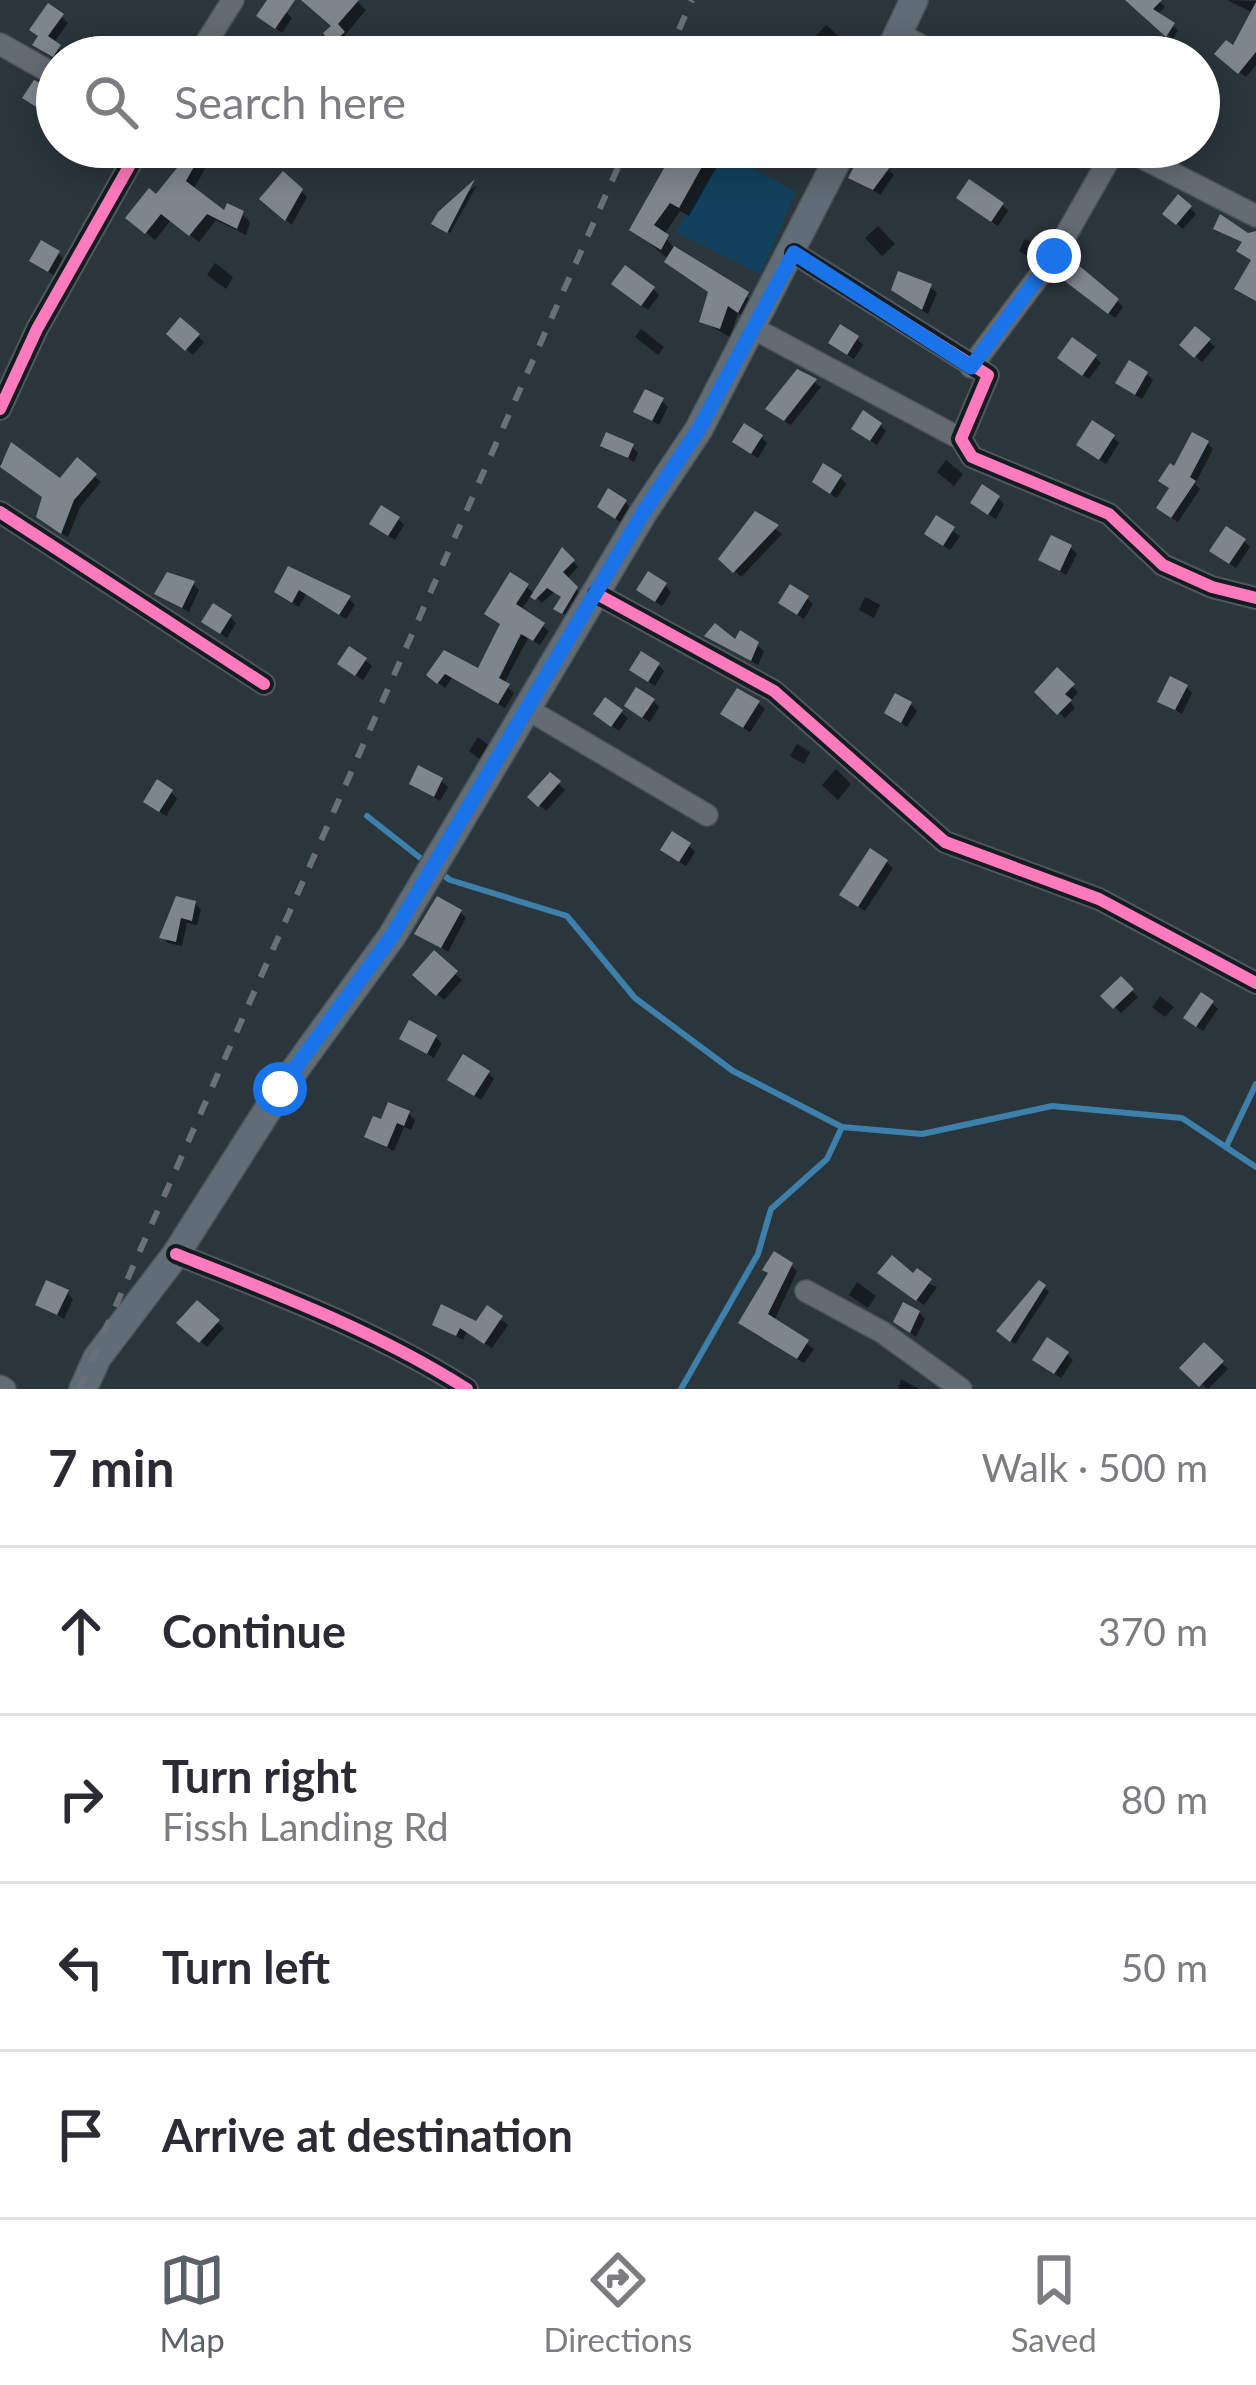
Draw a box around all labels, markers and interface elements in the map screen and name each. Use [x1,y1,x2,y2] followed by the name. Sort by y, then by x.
[36,36,1220,168] search box
[78,69,144,135] icon: search
[174,75,406,129] text: Search here
[1027,229,1081,283] route end
[253,1062,307,1116] route start
[48,1437,174,1498] text: 7 min
[981,1444,1208,1490] text: Walk · 500 m
[48,1598,114,1664] icon: ahead
[162,1604,346,1658] text: Continue
[1098,1608,1208,1654] text: 370 m
[162,1749,357,1803] text: Turn right
[48,1766,114,1832] icon: right
[1121,1776,1208,1822] text: 80 m
[162,1803,449,1849] text: Fissh Landing Rd
[48,1934,114,2000] icon: left
[162,1940,330,1994] text: Turn left
[1121,1944,1208,1990] text: 50 m
[48,2102,114,2168] icon: arrive
[162,2108,573,2162] text: Arrive at destination
[159,2247,225,2359] tab: Map
[543,2247,692,2359] tab: Directions
[1011,2247,1097,2359] tab: Saved

